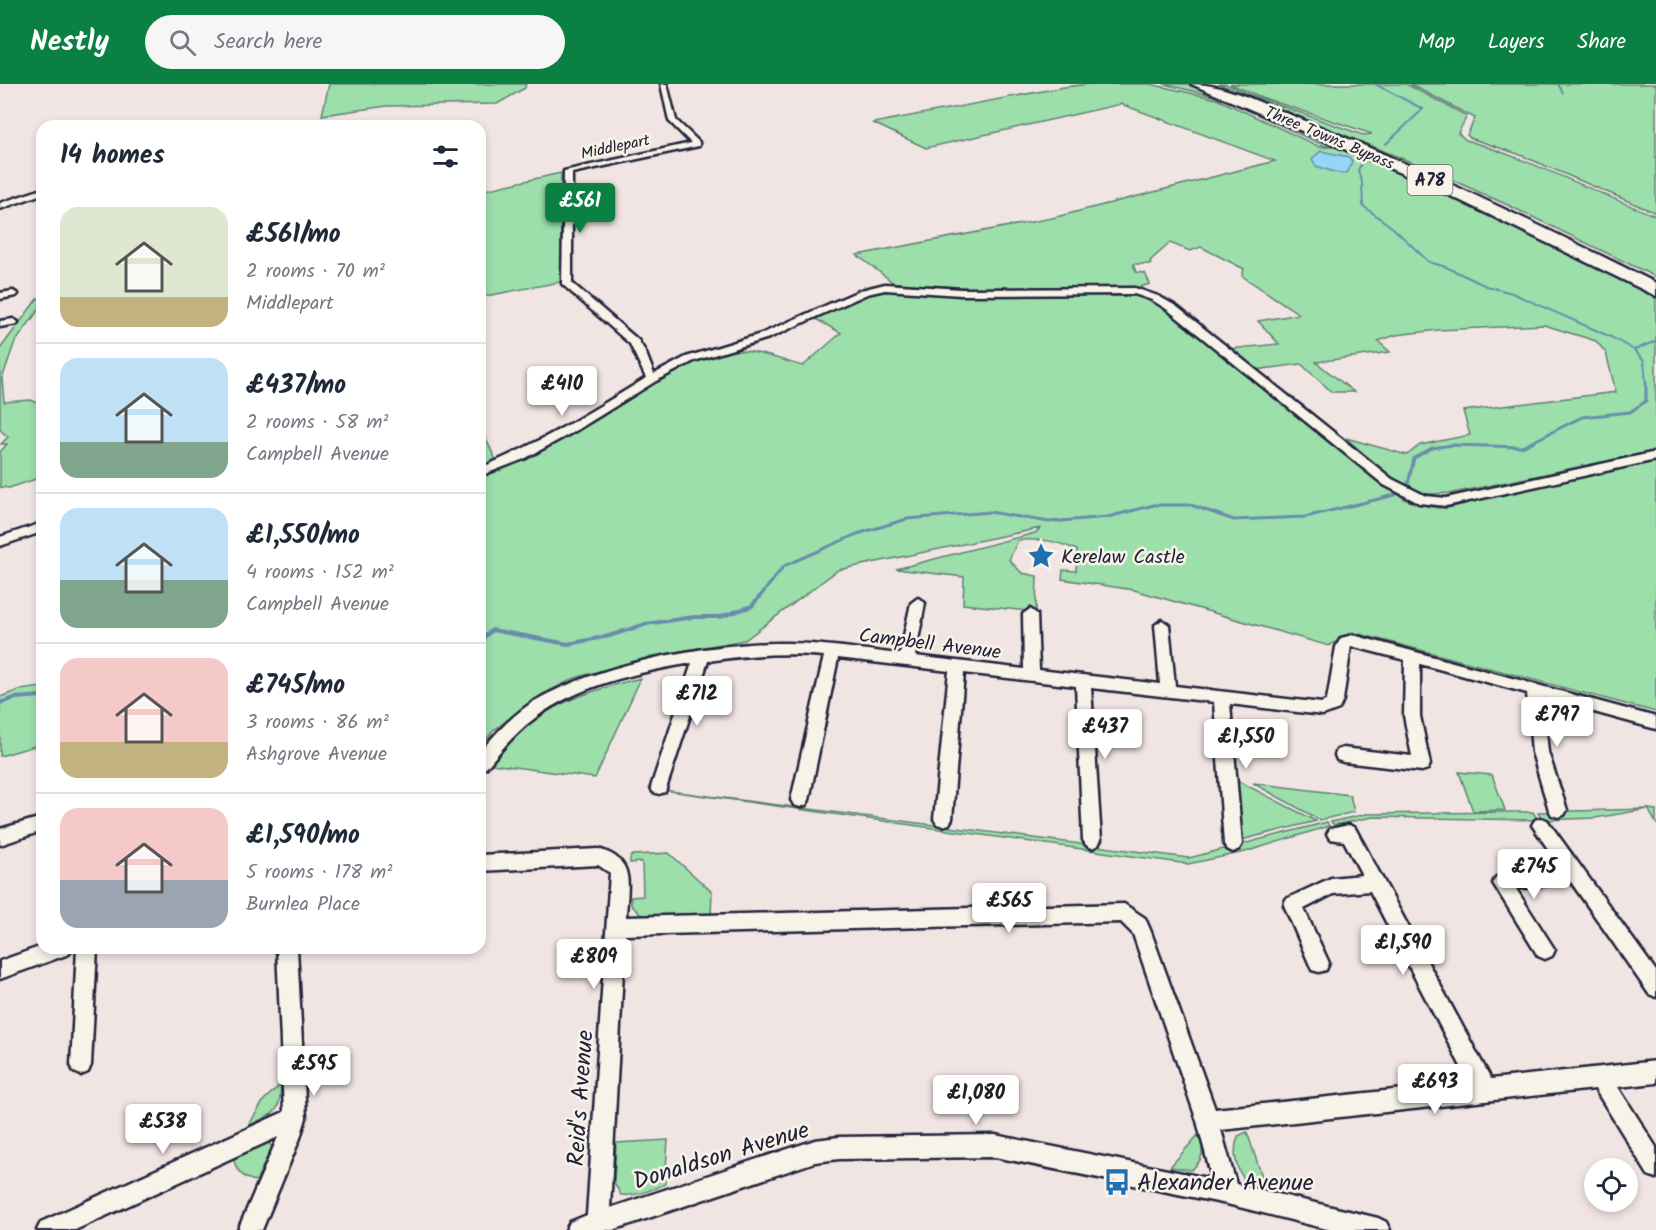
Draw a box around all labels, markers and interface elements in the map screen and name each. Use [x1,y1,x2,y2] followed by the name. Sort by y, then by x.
[145,15,565,69] search box
[30,20,109,65] text: Nestly
[214,25,323,60] text: Search here
[166,26,199,59] icon: search
[1418,26,1455,59] text: Map
[1488,26,1544,59] text: Layers
[1577,26,1626,59] text: Share
[1261,100,1398,177] street label: Three Towns Bypass
[578,128,653,167] street label: Middlepart
[60,135,165,177] text: 14 homes
[429,140,462,173] icon: filters
[1408,165,1452,195] road number: A78
[544,183,616,234] pin: £561
[559,186,601,218] text: £561
[246,214,341,256] text: £561/mo
[108,231,180,303] icon: home
[246,256,385,288] text: 2 rooms · 70 m²
[246,288,334,320] text: Middlepart
[246,365,346,407] text: £437/mo
[526,366,598,417] pin: £410
[541,369,583,401] text: £410
[108,382,180,454] icon: home
[246,407,388,439] text: 2 rooms · 58 m²
[246,439,389,471] text: Campbell Avenue
[246,515,360,557] text: £1,550/mo
[108,532,180,604] icon: home
[1026,541,1056,571] place icon: Kerelaw Castle
[1061,542,1185,574] place label: Kerelaw Castle
[246,557,394,589] text: 4 rooms · 152 m²
[246,589,389,621] text: Campbell Avenue
[857,620,1003,670] street label: Campbell Avenue
[246,665,345,707] text: £745/mo
[661,676,733,727] pin: £712
[676,679,718,711] text: £712
[108,682,180,754] icon: home
[1521,697,1593,748] pin: £797
[1535,700,1579,732] text: £797
[246,707,389,739] text: 3 rooms · 86 m²
[1069,709,1141,760] pin: £437
[1082,712,1128,744] text: £437
[1197,719,1295,770] pin: £1,550
[1218,722,1274,754] text: £1,550
[246,739,387,771] text: Ashgrove Avenue
[246,815,360,857] text: £1,590/mo
[108,832,180,904] icon: home
[1498,849,1570,900] pin: £745
[1511,852,1557,884] text: £745
[246,857,392,889] text: 5 rooms · 178 m²
[973,883,1045,934] pin: £565
[986,886,1032,918] text: £565
[246,889,360,921] text: Burnlea Place
[1354,925,1452,976] pin: £1,590
[1375,928,1431,960] text: £1,590
[558,939,630,990] pin: £809
[571,942,617,974] text: £809
[557,1028,606,1168] street label: Reid's Avenue
[278,1046,350,1097] pin: £595
[292,1049,337,1081] text: £595
[1399,1064,1471,1115] pin: £693
[1412,1067,1458,1099] text: £693
[927,1075,1025,1126] pin: £1,080
[947,1078,1005,1110] text: £1,080
[127,1104,199,1155] pin: £538
[139,1107,187,1139] text: £538
[629,1111,815,1202] street label: Donaldson Avenue
[1584,1158,1638,1212] map controls
[1584,1158,1638,1212] button: locate
[1137,1164,1314,1203] place label: Alexander Avenue
[1102,1167,1132,1197] bus stop icon: Alexander Avenue

